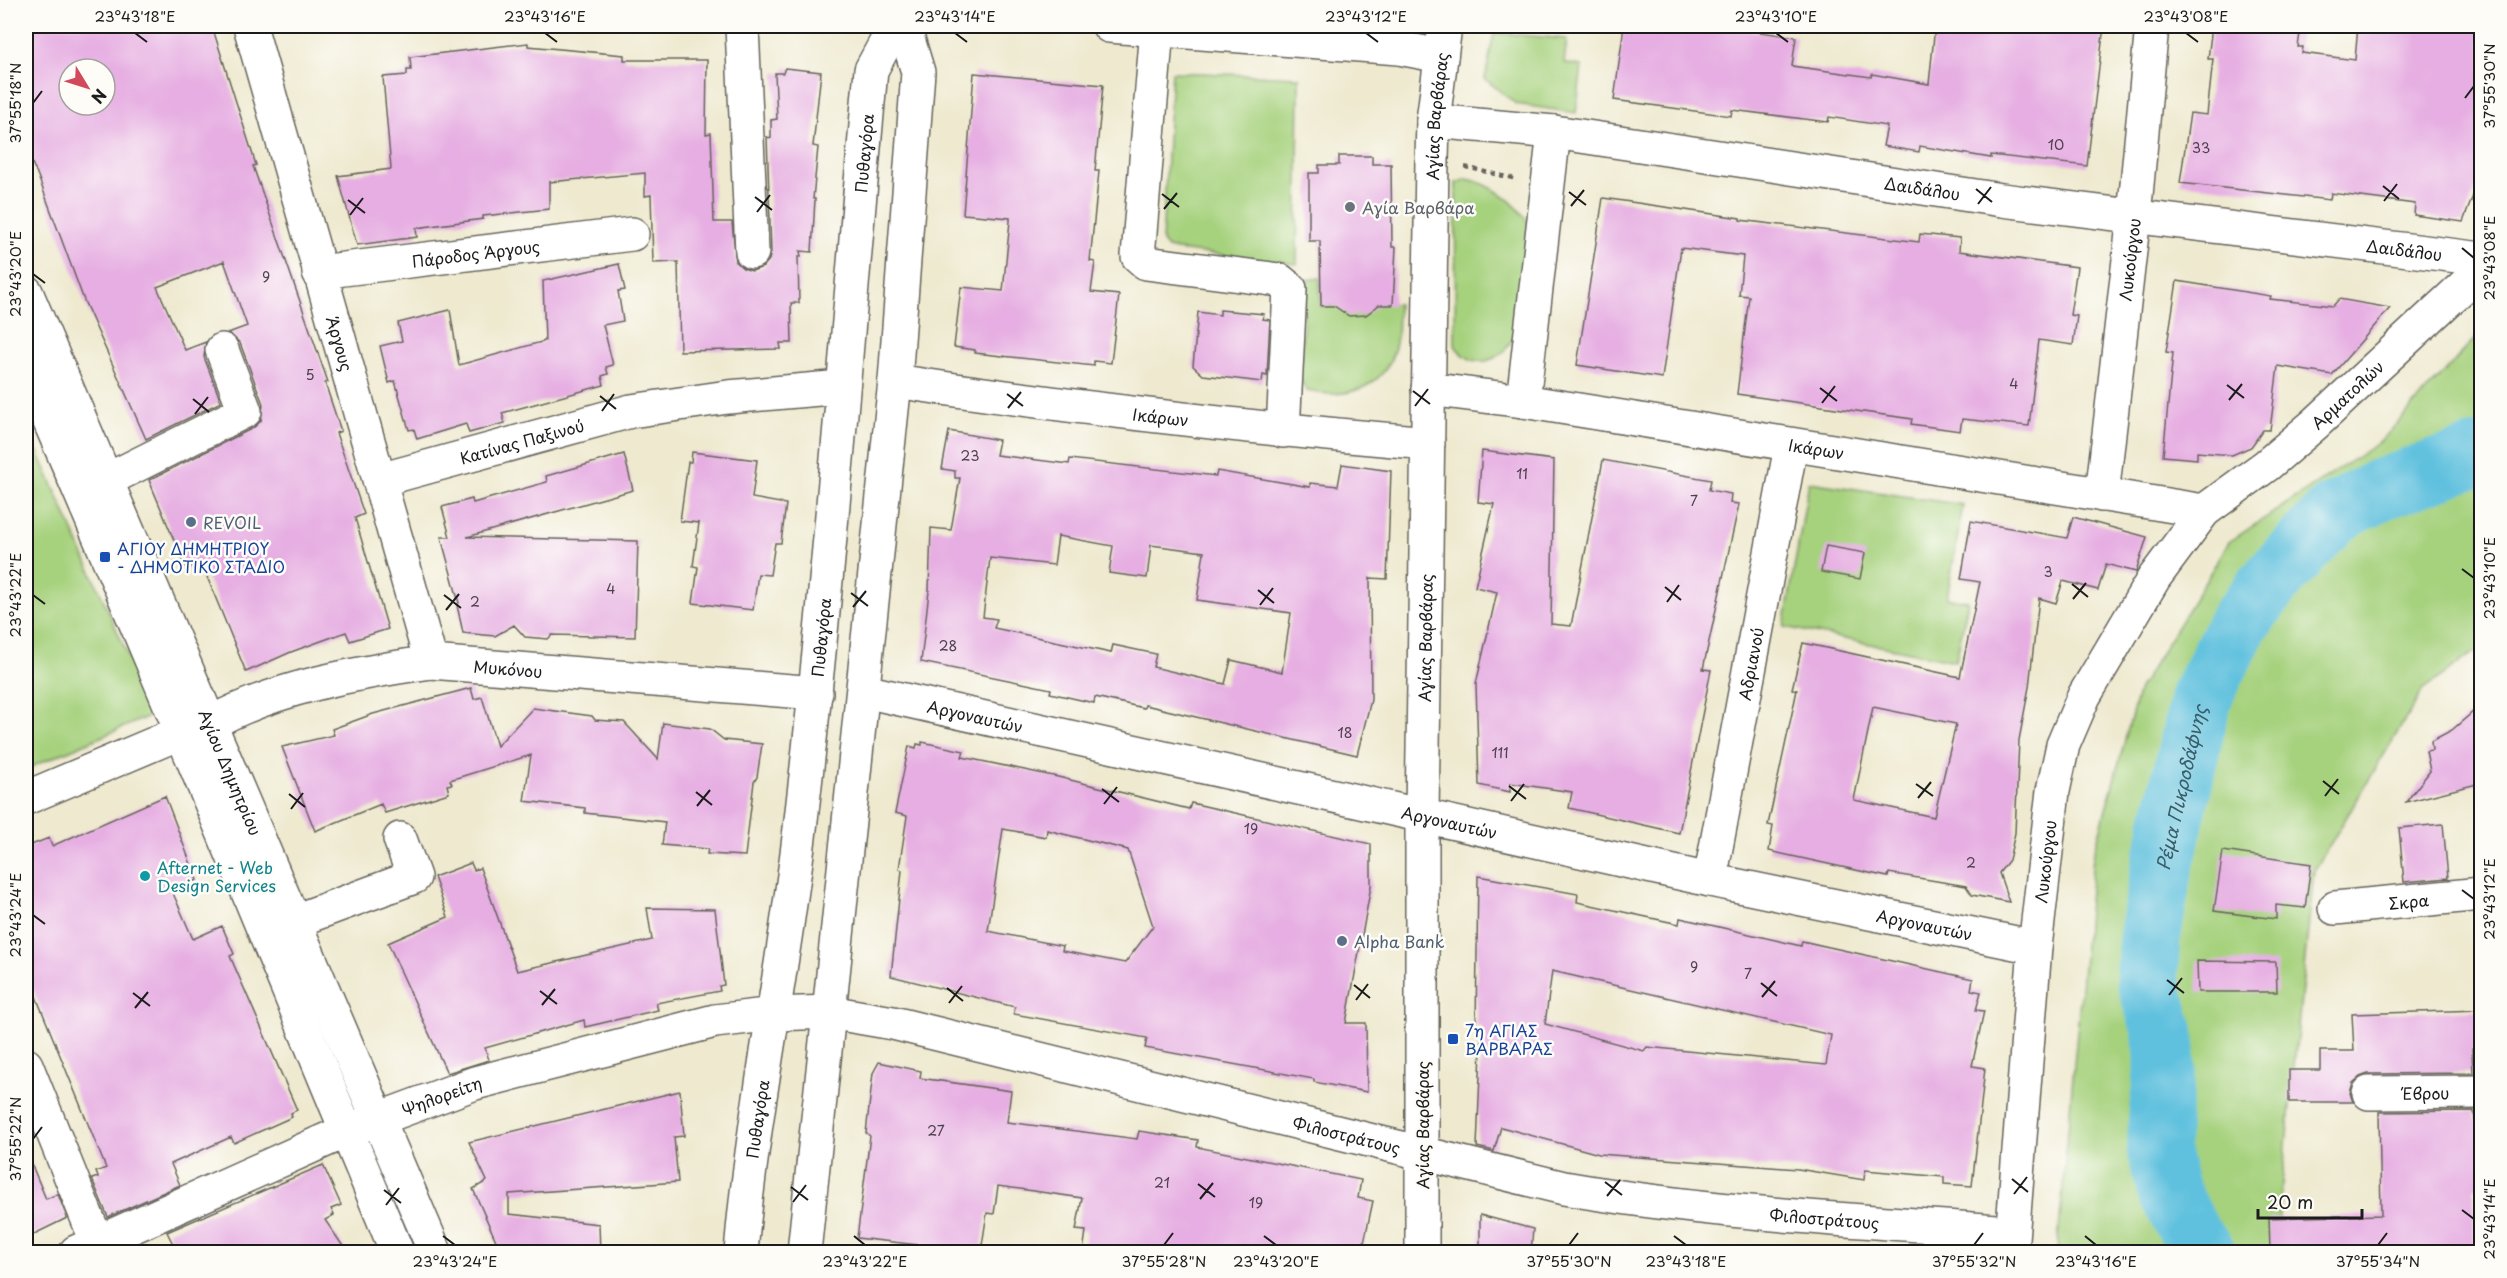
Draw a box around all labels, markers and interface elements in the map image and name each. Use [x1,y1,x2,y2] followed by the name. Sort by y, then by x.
[94,4,176,27] text: 23°43'18"E
[504,4,586,27] text: 23°43'16"E
[914,4,996,27] text: 23°43'14"E
[1325,4,1407,27] text: 23°43'12"E
[1735,4,1817,27] text: 23°43'10"E
[2143,4,2229,27] text: 23°43'08"E
[2477,43,2500,129] text: 37°55'30"N
[1420,51,1454,180] street label: Αγίας Βαρβάρας
[57,57,117,117] north arrow
[3,62,26,144] text: 37°55'18"N
[86,84,113,109] text: N
[848,112,879,194] street label: Πυθαγόρα
[2048,134,2064,155] house number: 10
[2192,137,2210,158] house number: 33
[1883,170,1962,205] street label: Δαιδάλου
[1362,195,1475,219] place label: Αγία Βαρβάρα
[1343,200,1357,214] marker: Αγία Βαρβάρα
[2477,215,2500,301] text: 23°43'08"E
[2112,217,2146,302] street label: Λυκούργου
[3,231,26,317] text: 23°43'20"E
[411,233,541,273] street label: Πάροδος Άργους
[2365,233,2444,266] street label: Δαιδάλου
[262,266,270,287] house number: 9
[321,313,360,374] street label: Άργους
[2305,354,2389,434] street label: Αρματολών
[305,364,315,385] house number: 5
[2009,373,2019,394] house number: 4
[1131,401,1190,432] street label: Ικάρων
[457,413,587,470] street label: Κατίνας Παξινού
[1787,432,1846,465] street label: Ικάρων
[961,445,979,466] house number: 23
[1516,463,1528,484] house number: 11
[1690,490,1698,511] house number: 7
[203,510,261,534] place label: REVOIL
[184,515,198,529] marker: REVOIL
[117,536,285,578] place label: ΑΓΙΟΥ ΔΗΜΗΤΡΙΟΥ - ΔΗΜΟΤΙΚΟ ΣΤΑΔΙΟ
[2477,537,2500,619] text: 23°43'10"E
[98,550,112,564] marker: ΑΓΙΟΥ ΔΗΜΗΤΡΙΟΥ - ΔΗΜΟΤΙΚΟ ΣΤΑΔΙΟ
[3,553,26,637] text: 23°43'22"E
[2043,561,2053,582] house number: 3
[1412,574,1438,702] street label: Αγίας Βαρβάρας
[606,578,616,599] house number: 4
[470,591,480,612] house number: 2
[805,596,836,678] street label: Πυθαγόρα
[1732,625,1769,702] street label: Αδριανού
[939,635,957,656] house number: 28
[473,653,543,683] street label: Μυκόνου
[925,694,1025,738] street label: Αργοναυτών
[2148,700,2213,873] water label: Ρέμα Πικροδάφνης
[193,705,268,839] street label: Αγίου Δημητρίου
[1337,722,1353,743] house number: 18
[1491,742,1509,763] house number: 111
[1399,800,1500,844] street label: Αργοναυτών
[1244,818,1258,839] house number: 19
[2028,819,2062,904] street label: Λυκούργου
[1966,852,1976,873] house number: 2
[157,855,276,897] place label: Afternet - Web Design Services
[2477,858,2500,940] text: 23°43'12"E
[138,869,152,883] marker: Afternet - Web Design Services
[3,873,26,957] text: 23°43'24"E
[2387,887,2430,915] street label: Σκρα
[1875,903,1975,946] street label: Αργοναυτών
[1354,929,1445,953] place label: Alpha Bank
[1335,934,1349,948] marker: Alpha Bank
[1690,956,1698,977] house number: 9
[1744,963,1752,984] house number: 7
[1465,1018,1553,1060] place label: 7η ΑΓΙΑΣ ΒΑΡΒΑΡΑΣ
[1446,1032,1460,1046] marker: 7η ΑΓΙΑΣ ΒΑΡΒΑΡΑΣ
[1410,1061,1434,1189] street label: Αγίας Βαρβάρας
[398,1070,484,1121] street label: Ψηλορείτη
[739,1077,775,1160] street label: Πυθαγόρα
[2400,1080,2450,1105] street label: Έβρου
[3,1097,26,1181] text: 37°55'22"N
[1290,1110,1403,1159] street label: Φιλοστράτους
[927,1120,945,1141] house number: 27
[1154,1172,1170,1193] house number: 21
[2477,1178,2500,1260] text: 23°43'14"E
[2258,1182,2362,1220] scale bar
[2267,1188,2313,1215] text: 20 m
[1249,1192,1263,1213] house number: 19
[1769,1202,1880,1234] street label: Φιλοστράτους
[413,1249,497,1272] text: 23°43'24"E
[823,1249,907,1272] text: 23°43'22"E
[1122,1249,1206,1272] text: 37°55'28"N
[1233,1249,1319,1272] text: 23°43'20"E
[1526,1249,1612,1272] text: 37°55'30"N
[1645,1249,1727,1272] text: 23°43'18"E
[1932,1249,2016,1272] text: 37°55'32"N
[2055,1249,2137,1272] text: 23°43'16"E
[2336,1249,2420,1272] text: 37°55'34"N

